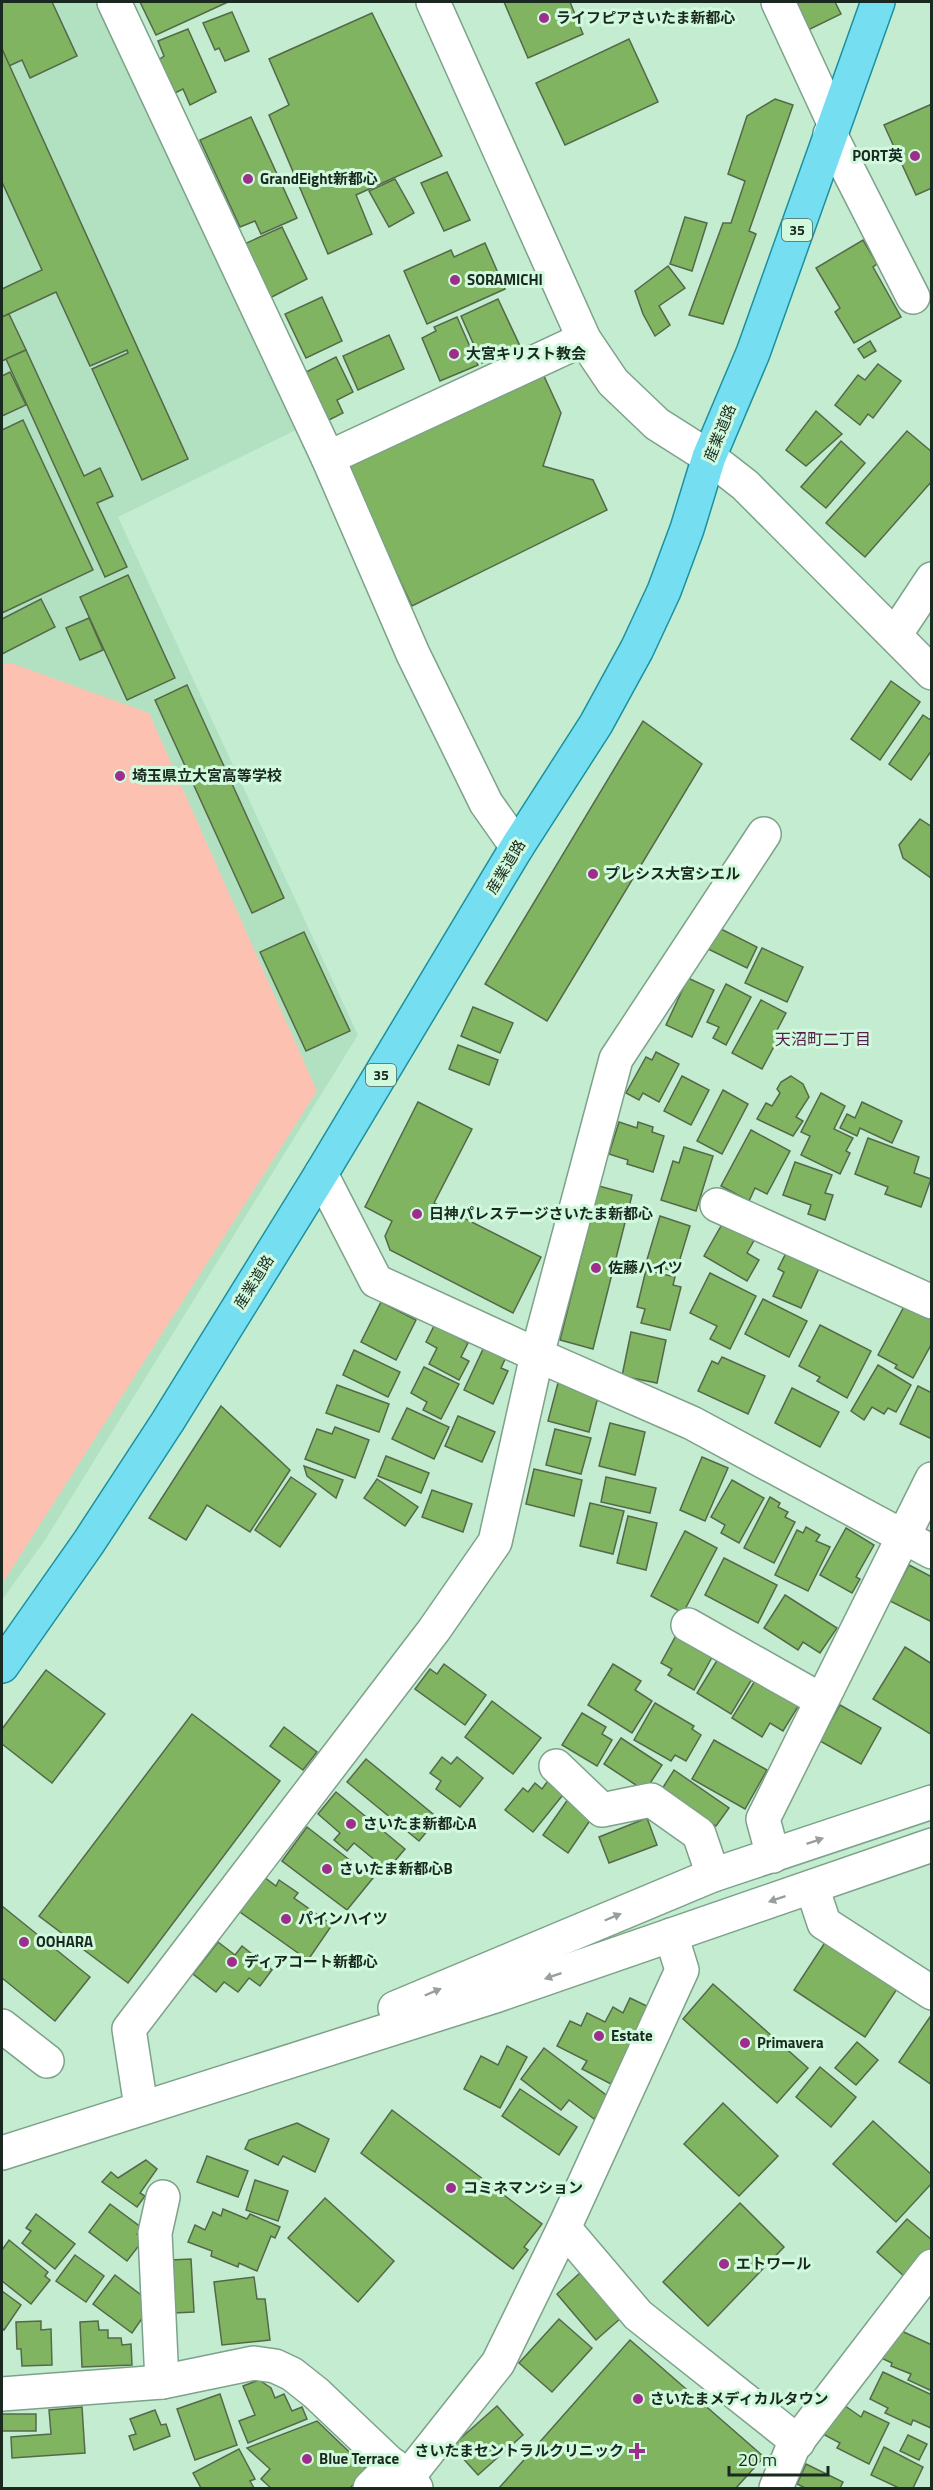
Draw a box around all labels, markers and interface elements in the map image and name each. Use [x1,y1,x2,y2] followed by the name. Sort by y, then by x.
[556,6,736,29] place label: ライフピアさいたま新都心
[537,11,551,25] marker: ライフピアさいたま新都心
[852,144,903,167] place label: PORT英
[908,149,922,163] marker: PORT英
[260,167,378,190] place label: GrandEight新都心
[241,172,255,186] marker: GrandEight新都心
[782,219,812,241] road number: 35
[467,268,543,291] place label: SORAMICHI
[448,273,462,287] marker: SORAMICHI
[466,342,586,365] place label: 大宮キリスト教会
[447,347,461,361] marker: 大宮キリスト教会
[698,401,741,465] street label: 産業道路
[132,764,282,787] place label: 埼玉県立大宮高等学校
[113,769,127,783] marker: 埼玉県立大宮高等学校
[480,835,531,898] street label: 産業道路
[605,862,740,885] place label: プレシス大宮シエル
[586,867,600,881] marker: プレシス大宮シエル
[775,1027,871,1051] district label: 天沼町二丁目
[366,1064,396,1086] road number: 35
[429,1202,653,1225] place label: 日神パレステージさいたま新都心
[410,1207,424,1221] marker: 日神パレステージさいたま新都心
[228,1250,279,1313] street label: 産業道路
[608,1256,683,1279] place label: 佐藤ハイツ
[589,1261,603,1275] marker: 佐藤ハイツ
[363,1812,477,1835] place label: さいたま新都心A
[344,1817,358,1831] marker: さいたま新都心A
[806,1836,824,1846] one-way arrow
[339,1857,453,1880] place label: さいたま新都心B
[320,1862,334,1876] marker: さいたま新都心B
[768,1895,786,1904] one-way arrow
[298,1907,388,1930] place label: パインハイツ
[604,1911,622,1921] one-way arrow
[279,1912,293,1926] marker: パインハイツ
[36,1930,93,1953] place label: OOHARA
[17,1935,31,1949] marker: OOHARA
[244,1950,378,1973] place label: ディアコート新都心
[225,1955,239,1969] marker: ディアコート新都心
[544,1972,562,1981] one-way arrow
[424,1987,442,1996] one-way arrow
[611,2024,653,2047] place label: Estate
[592,2029,606,2043] marker: Estate
[757,2031,824,2054] place label: Primavera
[738,2036,752,2050] marker: Primavera
[463,2176,583,2199] place label: コミネマンション
[444,2181,458,2195] marker: コミネマンション
[736,2252,811,2275] place label: エトワール
[717,2257,731,2271] marker: エトワール
[650,2387,829,2410] place label: さいたまメディカルタウン
[631,2392,645,2406] marker: さいたまメディカルタウン
[414,2439,624,2462] place label: さいたまセントラルクリニック
[729,2439,828,2477] scale bar
[628,2442,646,2460] marker: さいたまセントラルクリニック
[738,2446,777,2473] text: 20 m
[319,2447,399,2470] place label: Blue Terrace
[300,2452,314,2466] marker: Blue Terrace

